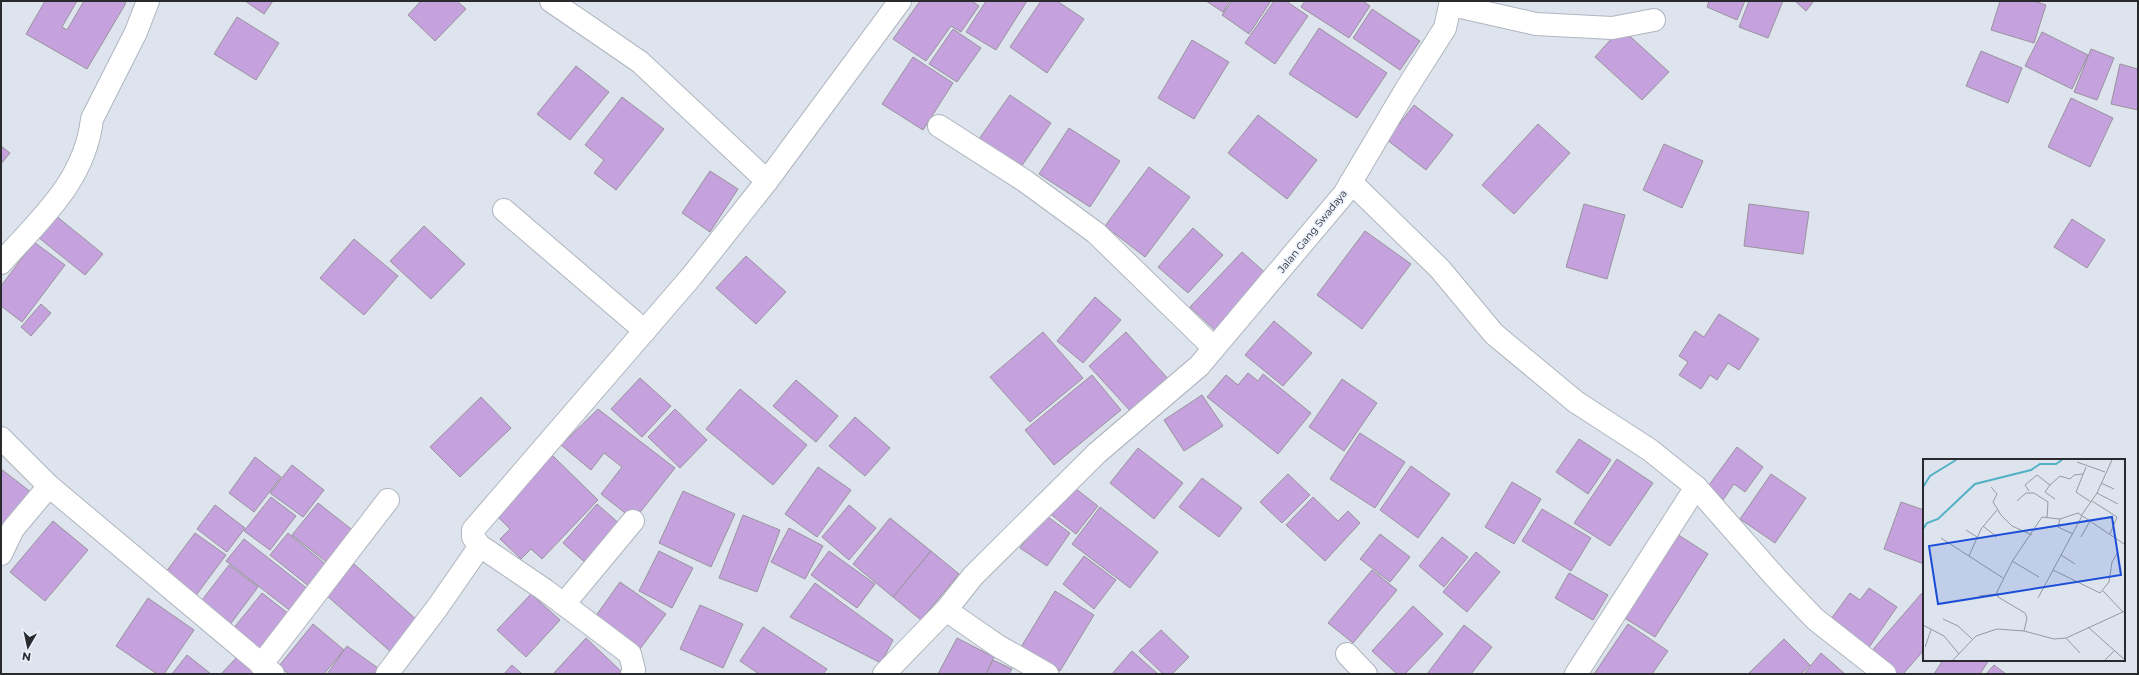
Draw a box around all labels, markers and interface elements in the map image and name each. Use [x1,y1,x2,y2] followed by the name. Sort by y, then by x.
[1274,187,1350,276] street label: Jalan Gang Swadaya
[1923,459,2125,661] inset map
[8,627,48,667] north arrow
[21,649,32,664] text: N

